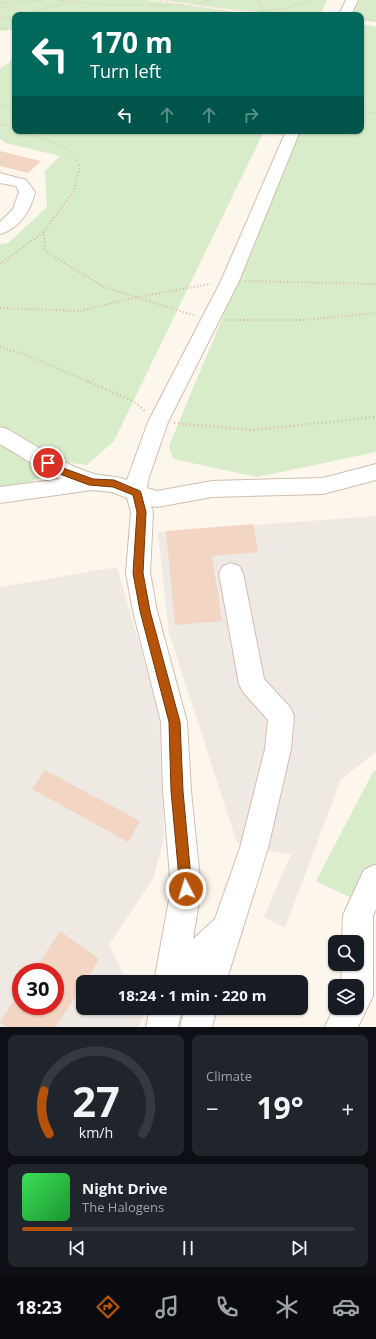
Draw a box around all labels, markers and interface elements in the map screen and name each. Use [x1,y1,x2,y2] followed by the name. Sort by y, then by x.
[90,23,173,61] text: 170 m
[24,28,76,80] icon: left
[90,59,161,83] text: Turn left
[114,104,136,126] icon: left
[156,104,178,126] icon: ahead
[198,104,220,126] icon: ahead
[240,104,262,126] icon: right
[31,446,65,480] pin
[37,452,59,474] icon: arrive
[165,868,207,910] position arrow
[328,935,364,1015] map controls
[328,935,364,971] button: search
[12,963,64,1015] speed limit sign: 30
[328,979,364,1015] button: layers
[118,985,266,1005] text: 18:24 · 1 min · 220 m
[206,1067,252,1085] text: Climate
[72,1072,120,1128] text: 27
[256,1087,304,1128] text: 19°
[206,1093,219,1123] text: −
[341,1093,354,1123] text: +
[79,1122,113,1141] text: km/h
[82,1178,167,1198] text: Night Drive
[82,1198,164,1216] text: The Halogens
[66,1237,88,1259] icon: previous
[177,1237,199,1259] icon: pause
[288,1237,310,1259] icon: next
[94,1293,122,1321] icon: directions
[153,1293,181,1321] icon: music
[213,1293,241,1321] icon: phone
[273,1293,301,1321] icon: climate
[332,1293,360,1321] icon: car
[16,1295,62,1319] text: 18:23

